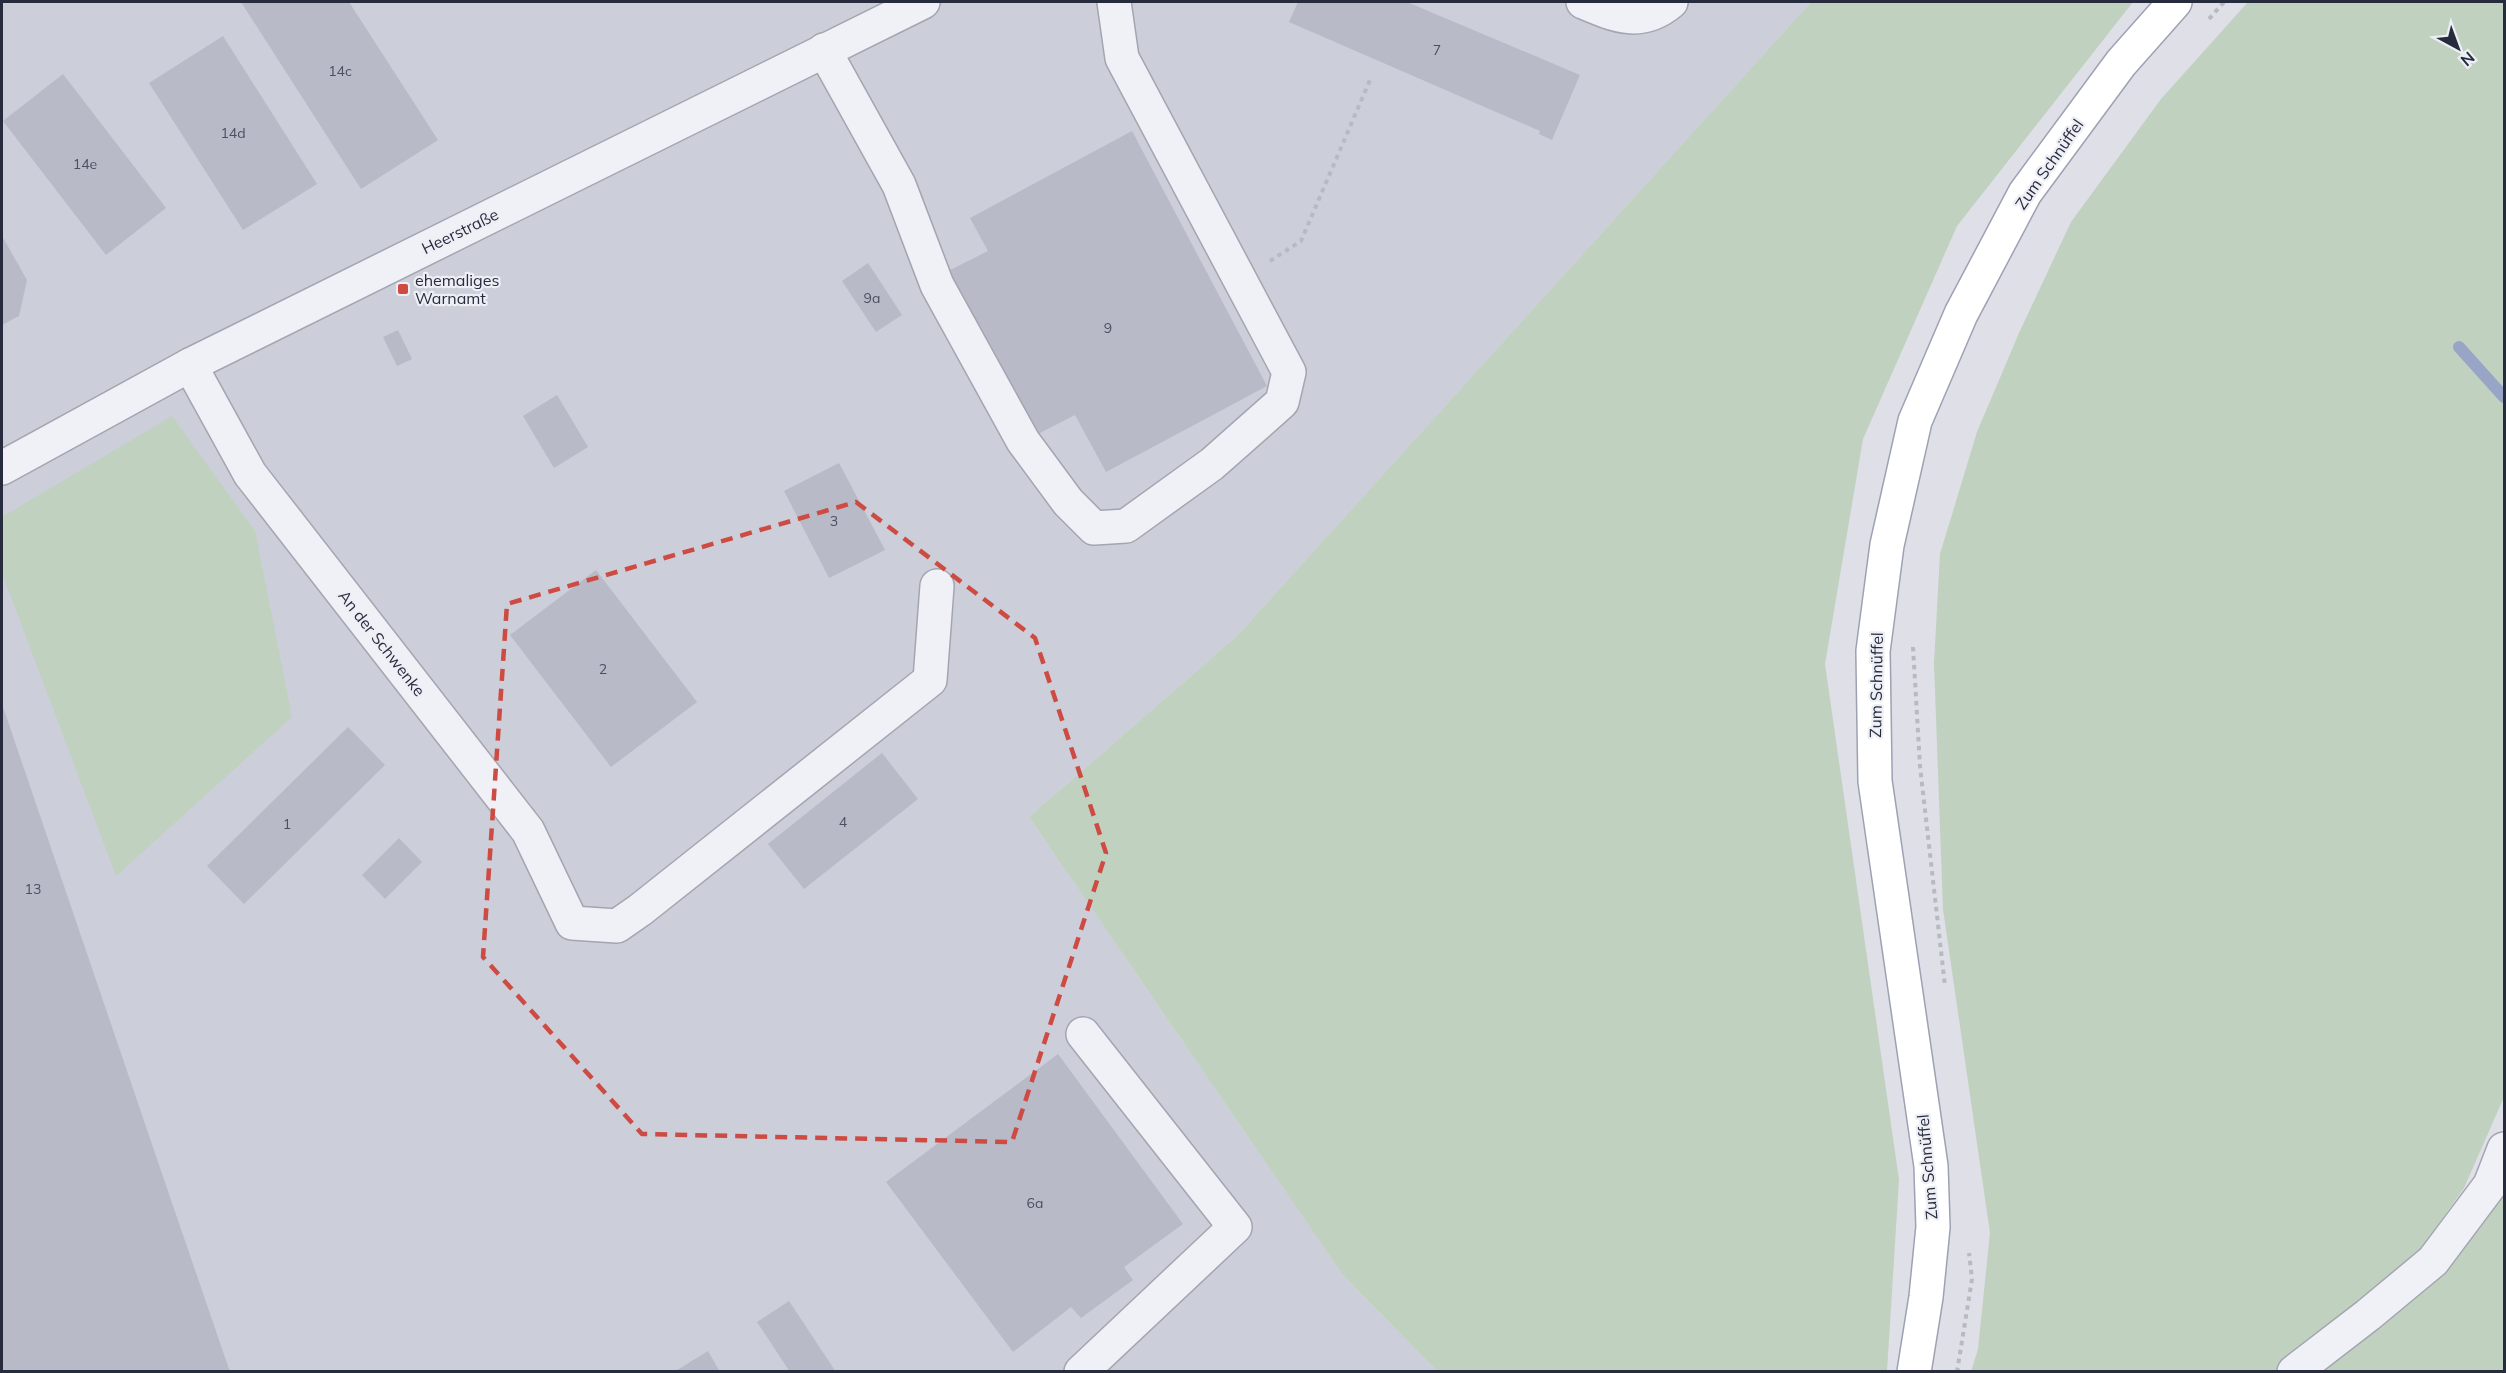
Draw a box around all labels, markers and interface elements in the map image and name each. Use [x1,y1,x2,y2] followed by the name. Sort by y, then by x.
[2428,18,2488,78] north arrow
[1433,41,1441,59] house number: 7
[2457,48,2479,71] text: N
[328,62,352,80] house number: 14c
[2011,115,2087,213] street label: Zum Schnüffel
[220,124,246,142] house number: 14d
[73,155,97,173] house number: 14e
[418,204,502,258] street label: Heerstraße
[415,270,499,308] place label: ehemaliges Warnamt
[396,282,410,296] marker: ehemaliges Warnamt
[864,289,880,307] house number: 9a
[1104,319,1112,337] house number: 9
[830,512,838,530] house number: 3
[334,586,430,700] street label: An der Schwenke
[1865,632,1887,738] street label: Zum Schnüffel
[599,660,607,678] house number: 2
[839,813,848,831] house number: 4
[283,815,291,833] house number: 1
[25,880,41,898] house number: 13
[1912,1114,1942,1220] street label: Zum Schnüffel
[1027,1194,1043,1212] house number: 6a

